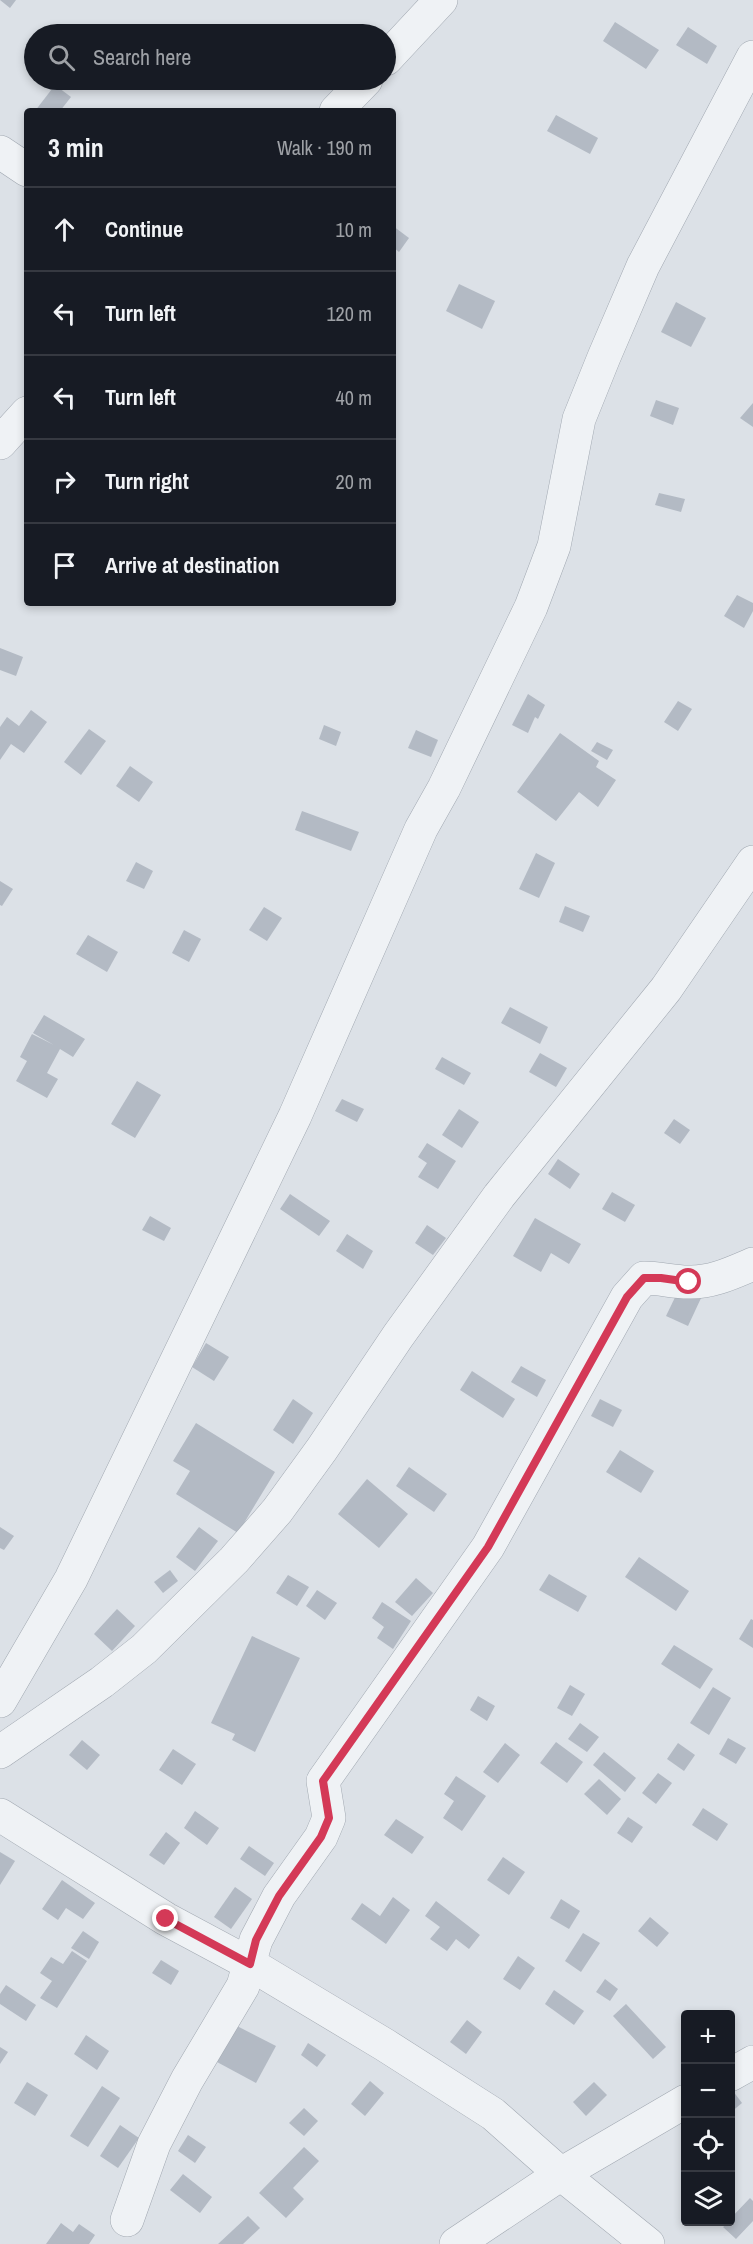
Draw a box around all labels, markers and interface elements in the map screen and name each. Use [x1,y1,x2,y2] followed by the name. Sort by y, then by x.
[24,24,396,90] search box
[45,41,78,74] icon: search
[93,42,191,72] text: Search here
[48,130,104,165] text: 3 min
[277,134,372,161] text: Walk · 190 m
[48,213,81,246] icon: ahead
[105,214,183,244] text: Continue
[336,216,372,243] text: 10 m
[48,297,81,330] icon: left
[105,298,176,328] text: Turn left
[326,300,372,327] text: 120 m
[48,381,81,414] icon: left
[105,382,176,412] text: Turn left
[336,384,372,411] text: 40 m
[48,465,81,498] icon: right
[105,466,189,496] text: Turn right
[336,468,372,495] text: 20 m
[48,549,81,582] icon: arrive
[105,550,279,580] text: Arrive at destination
[675,1268,701,1294] route start
[152,1905,178,1931] route end
[681,2010,735,2226] map controls
[681,2010,735,2064] button: +
[681,2064,735,2118] button: −
[681,2118,735,2172] button: locate
[681,2172,735,2226] button: layers

